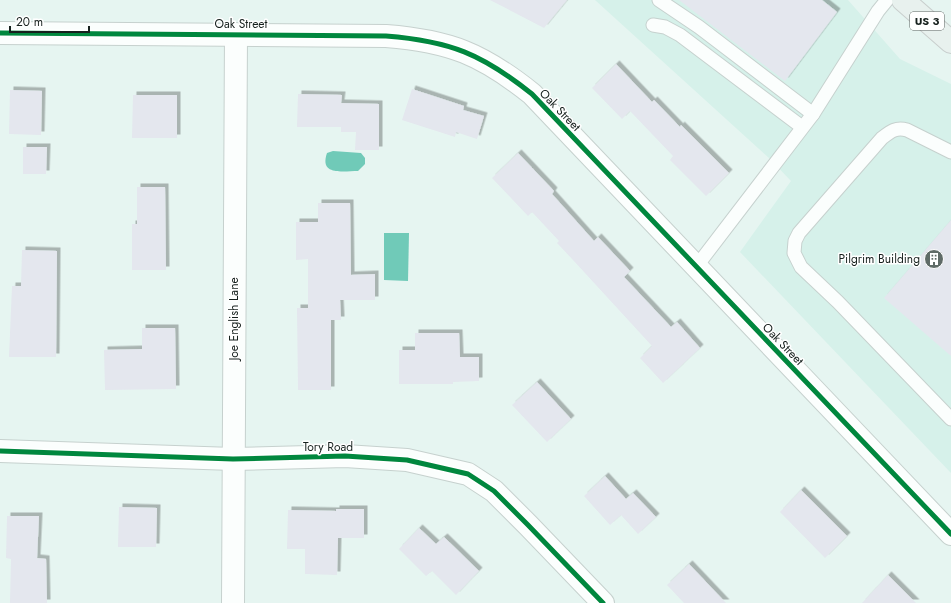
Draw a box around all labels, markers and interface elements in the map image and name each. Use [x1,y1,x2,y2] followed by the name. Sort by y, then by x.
[10,8,89,34] scale bar
[910,12,944,30] road number: US 3
[16,13,43,31] text: 20 m
[215,15,268,33] street label: Oak Street
[535,85,585,135] street label: Oak Street
[923,248,945,270] building icon: Pilgrim Building
[839,250,920,268] place label: Pilgrim Building
[225,277,243,363] street label: Joe English Lane
[758,319,808,369] street label: Oak Street
[303,438,353,456] street label: Tory Road

